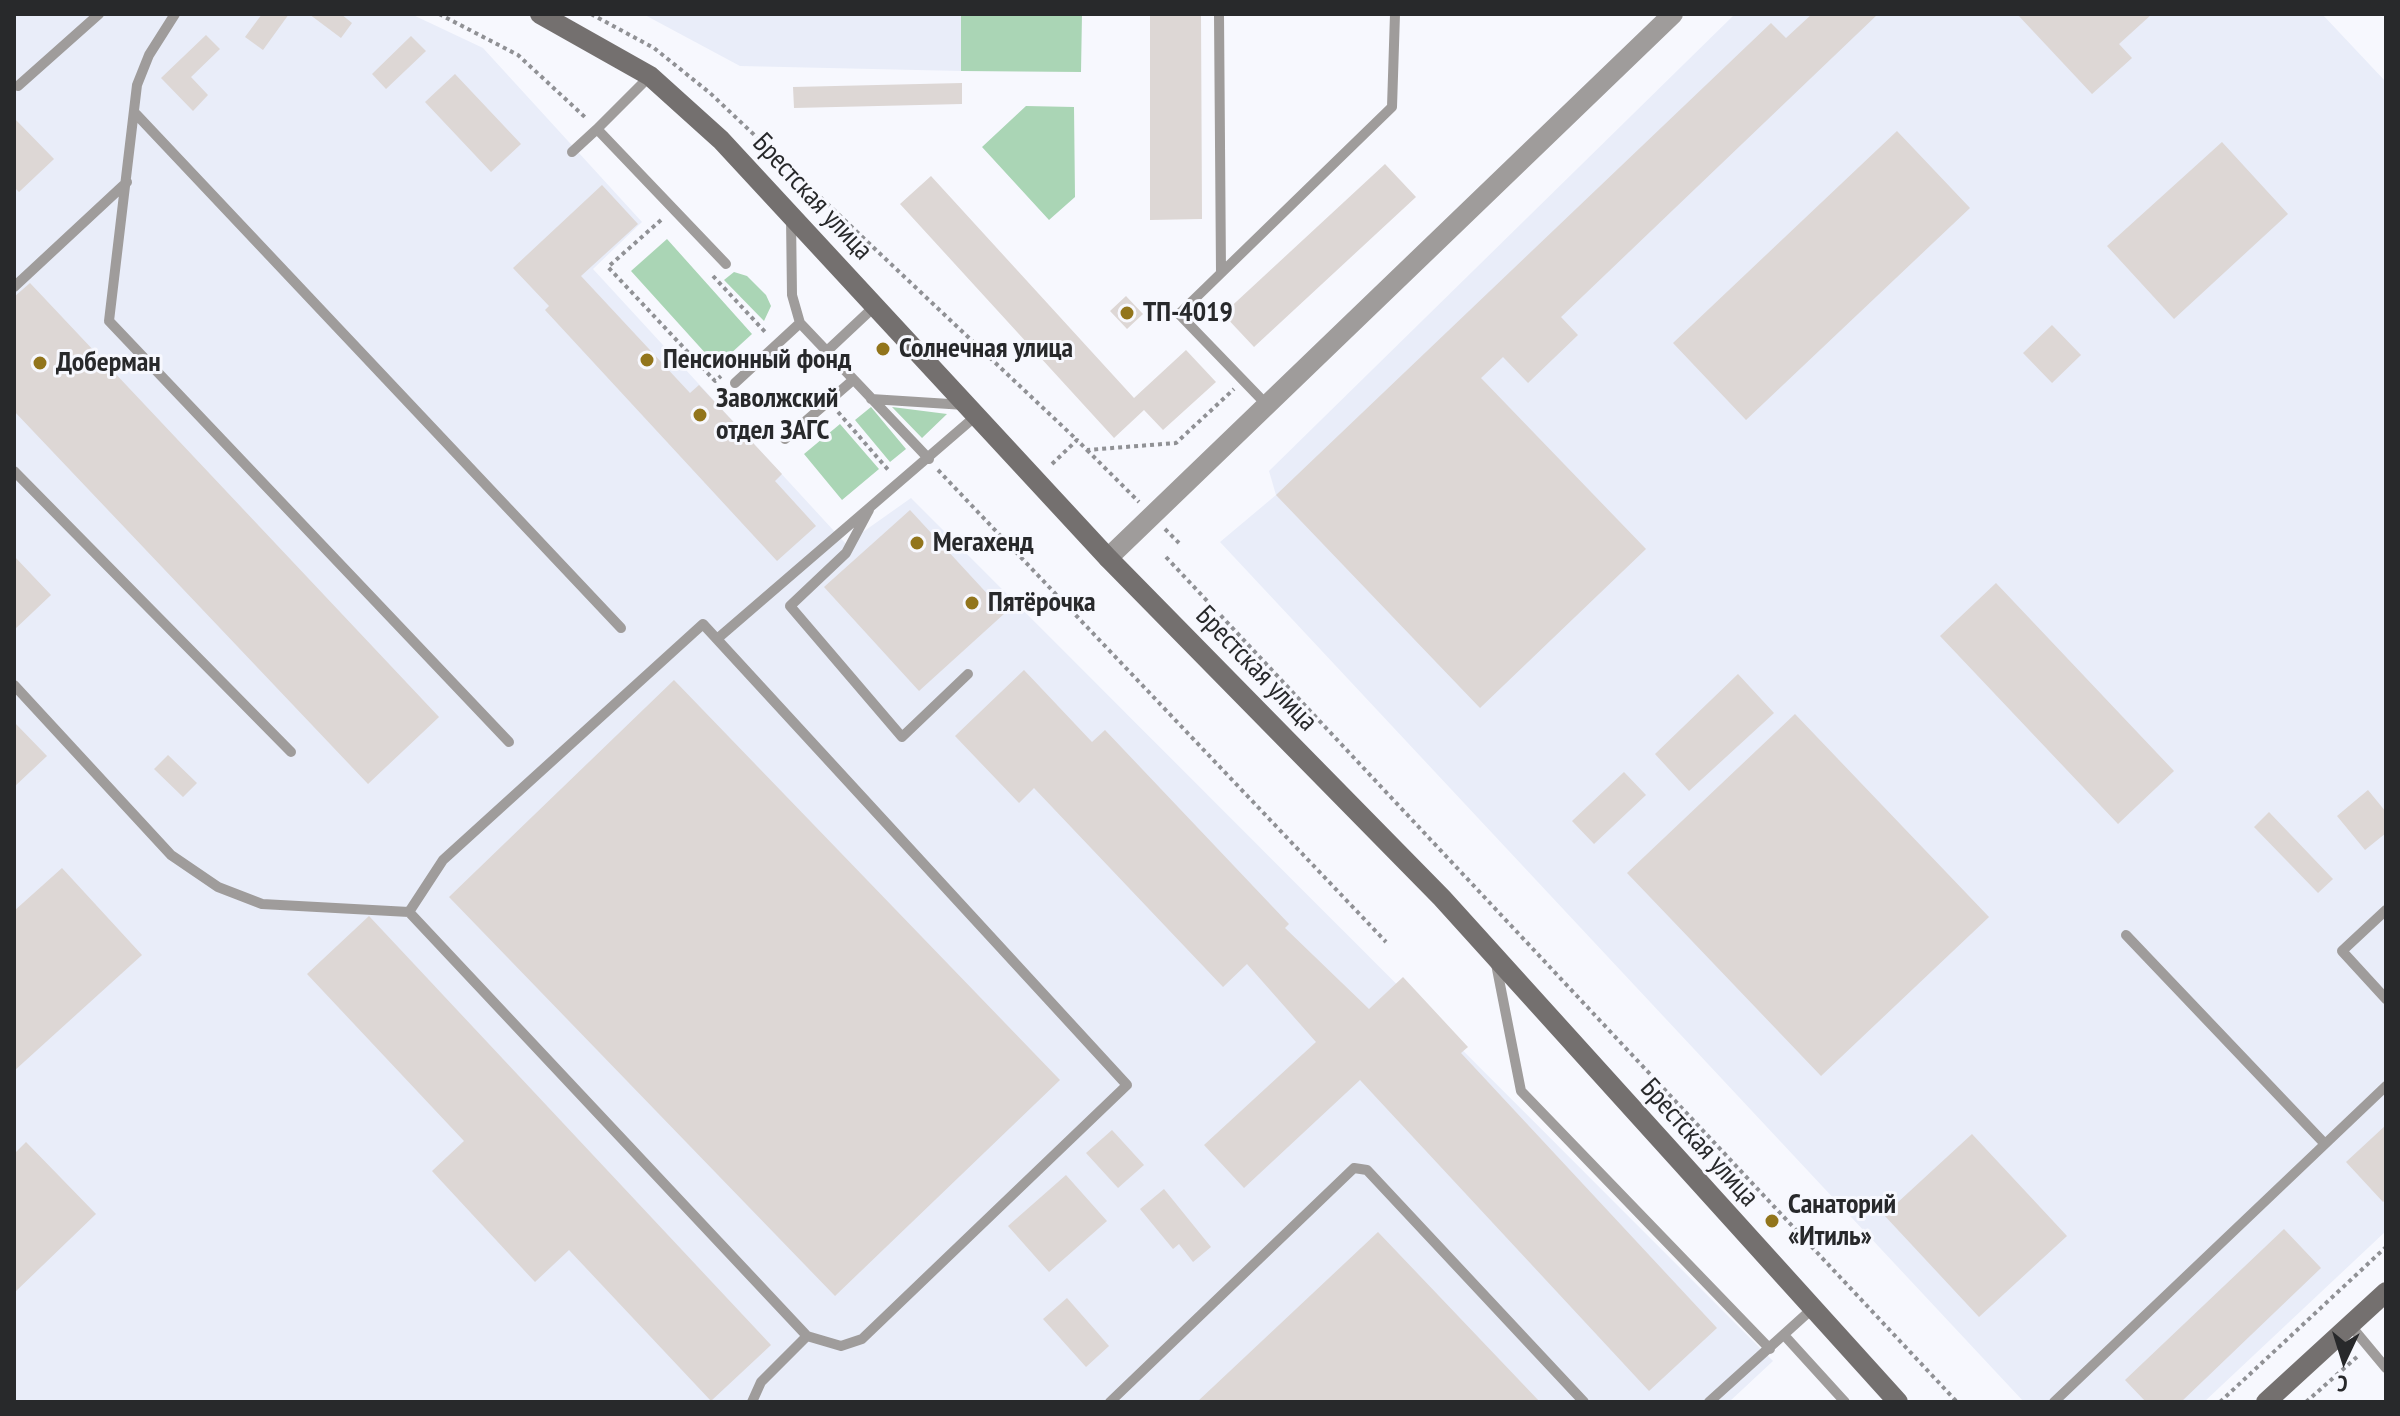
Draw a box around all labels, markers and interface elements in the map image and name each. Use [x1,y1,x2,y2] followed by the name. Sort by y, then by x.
[745,127,879,267] street label: Брестская улица
[1143,296,1233,330] place label: ТП-4019
[1118,304,1136,322] marker: ТП-4019
[899,332,1073,366] place label: Солнечная улица
[874,340,892,358] marker: Солнечная улица
[663,343,851,377] place label: Пенсионный фонд
[56,346,161,380] place label: Доберман
[638,351,656,369] marker: Пенсионный фонд
[31,354,49,372] marker: Доберман
[716,382,838,448] place label: Заволжский отдел ЗАГС
[691,406,709,424] marker: Заволжский отдел ЗАГС
[933,526,1034,560] place label: Мегахенд
[908,534,926,552] marker: Мегахенд
[988,586,1096,620] place label: Пятёрочка
[963,594,981,612] marker: Пятёрочка
[1188,600,1324,738] street label: Брестская улица
[1633,1072,1765,1214] street label: Брестская улица
[1788,1188,1896,1254] place label: Санаторий «Итиль»
[1763,1212,1781,1230] marker: Санаторий «Итиль»
[2304,1320,2384,1400] north arrow
[2336,1370,2348,1398] text: С

